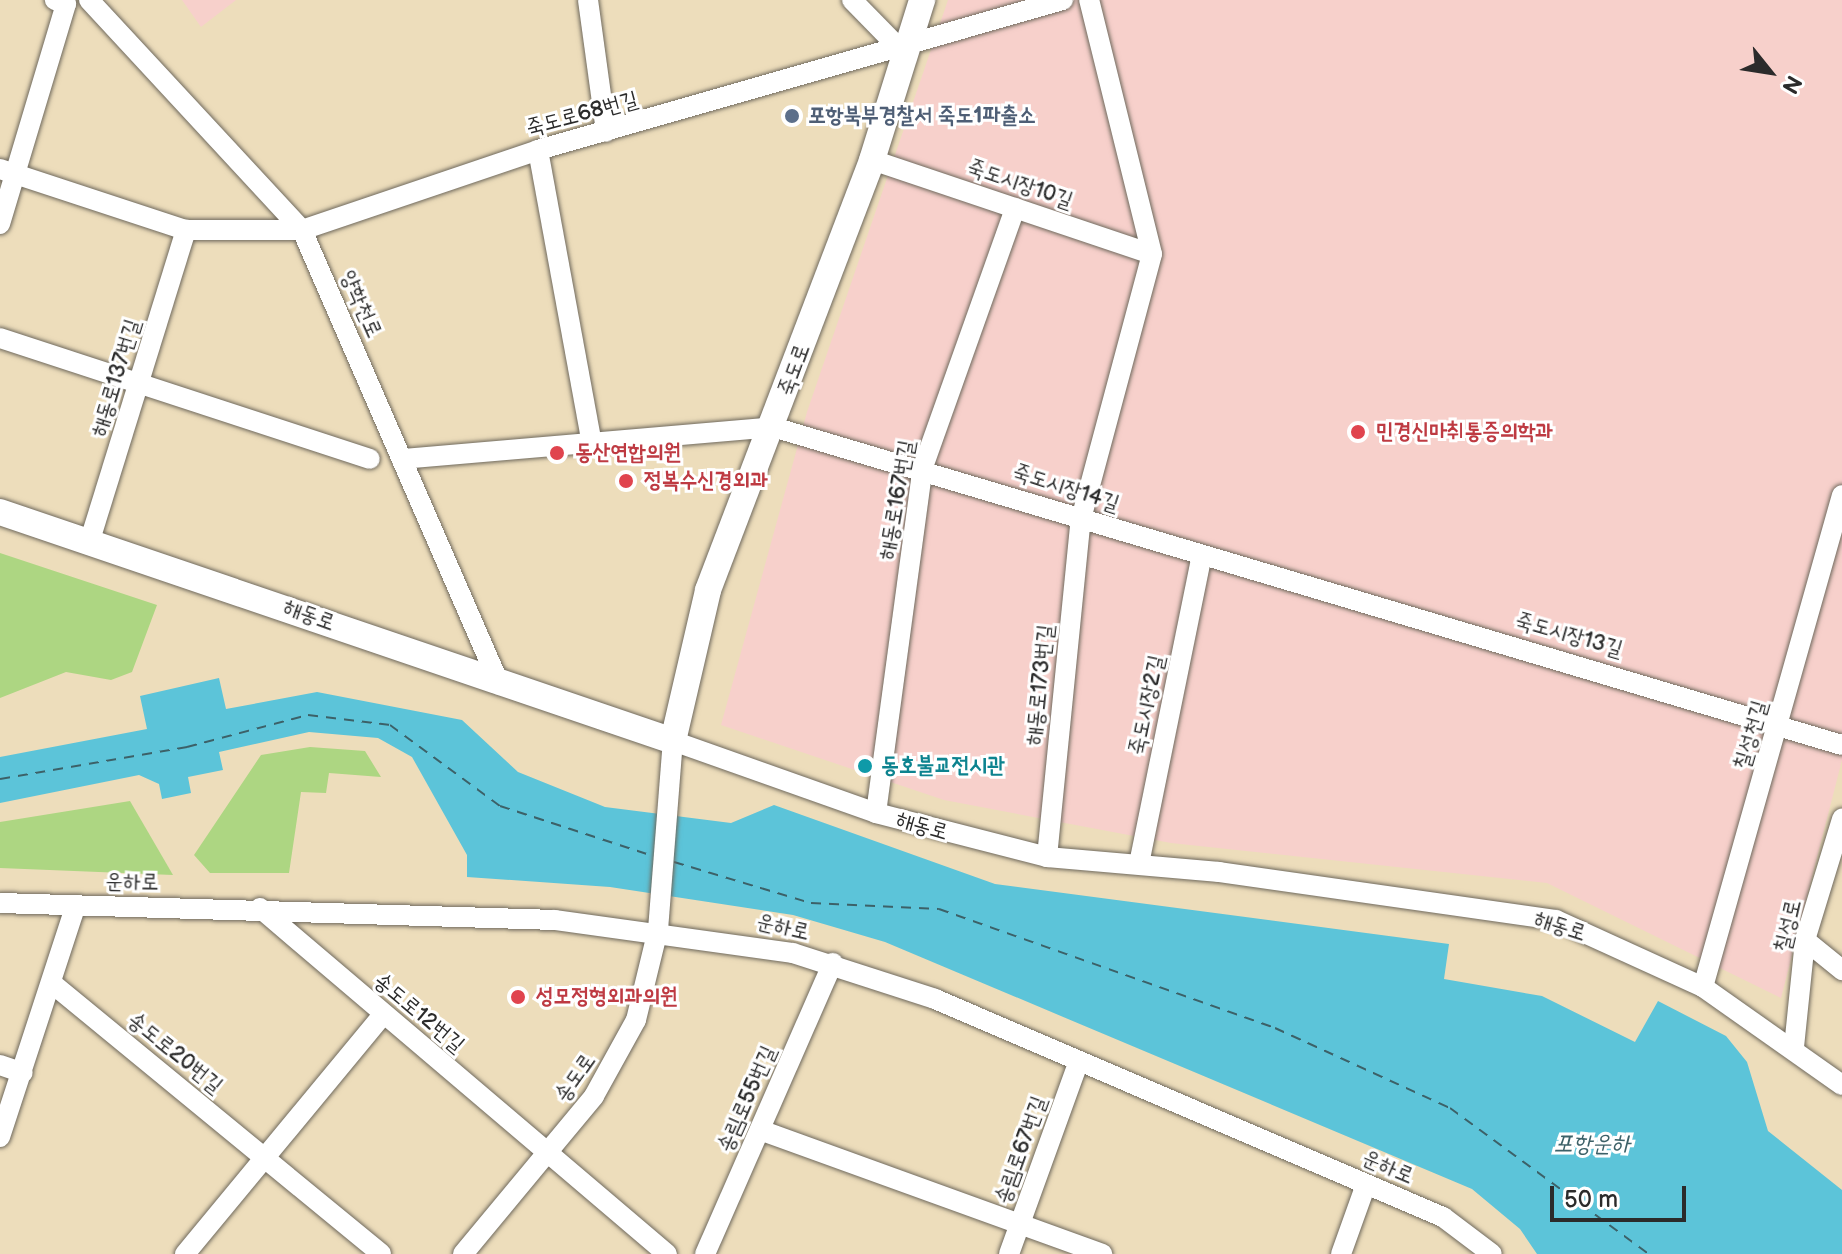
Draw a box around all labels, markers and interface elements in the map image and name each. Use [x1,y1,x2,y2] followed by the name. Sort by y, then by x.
[1730,32,1810,112] north arrow
[1775,70,1807,98] text: N
[523,86,641,142] street label: 죽도로68번길
[808,103,1036,129] place label: 포항북부경찰서 죽도1파출소
[783,107,801,125] marker: 포항북부경찰서 죽도1파출소
[964,154,1076,214] street label: 죽도시장10길
[335,266,387,342] street label: 양학천로
[86,316,146,440] street label: 해동로137번길
[773,341,815,399] street label: 죽도로
[1376,419,1553,445] place label: 민경신마취통증의학과
[1347,421,1369,443] marker: 민경신마취통증의학과
[873,438,921,562] street label: 해동로167번길
[575,440,681,466] place label: 동산연합의원
[546,442,568,464] marker: 동산연합의원
[1009,458,1123,518] street label: 죽도시장14길
[644,468,768,494] place label: 정복수신경외과
[615,470,637,492] marker: 정복수신경외과
[280,594,338,636] street label: 해동로
[1512,607,1626,663] street label: 죽도시장13길
[1021,623,1059,747] street label: 해동로173번길
[1124,653,1170,757] street label: 죽도시장2길
[1729,697,1773,773] street label: 칠성천길
[881,753,1005,779] place label: 동호불교전시관
[856,757,874,775] marker: 동호불교전시관
[893,806,951,846] street label: 해동로
[105,868,159,896] street label: 운하로
[1769,897,1807,955] street label: 칠성로
[1531,905,1589,947] street label: 해동로
[754,908,812,946] street label: 운하로
[368,968,470,1058] street label: 송도로12번길
[536,984,678,1010] place label: 성모정형외과의원
[507,986,529,1008] marker: 성모정형외과의원
[122,1007,228,1099] street label: 송도로20번길
[712,1042,782,1156] street label: 송림로55번길
[549,1049,601,1107] street label: 송도로
[989,1093,1053,1207] street label: 송림로67번길
[1553,1130,1631,1158] water label: 포항운하
[1358,1144,1418,1190] street label: 운하로
[1554,1170,1690,1220] scale bar
[1564,1185,1618,1214] text: 50 m

